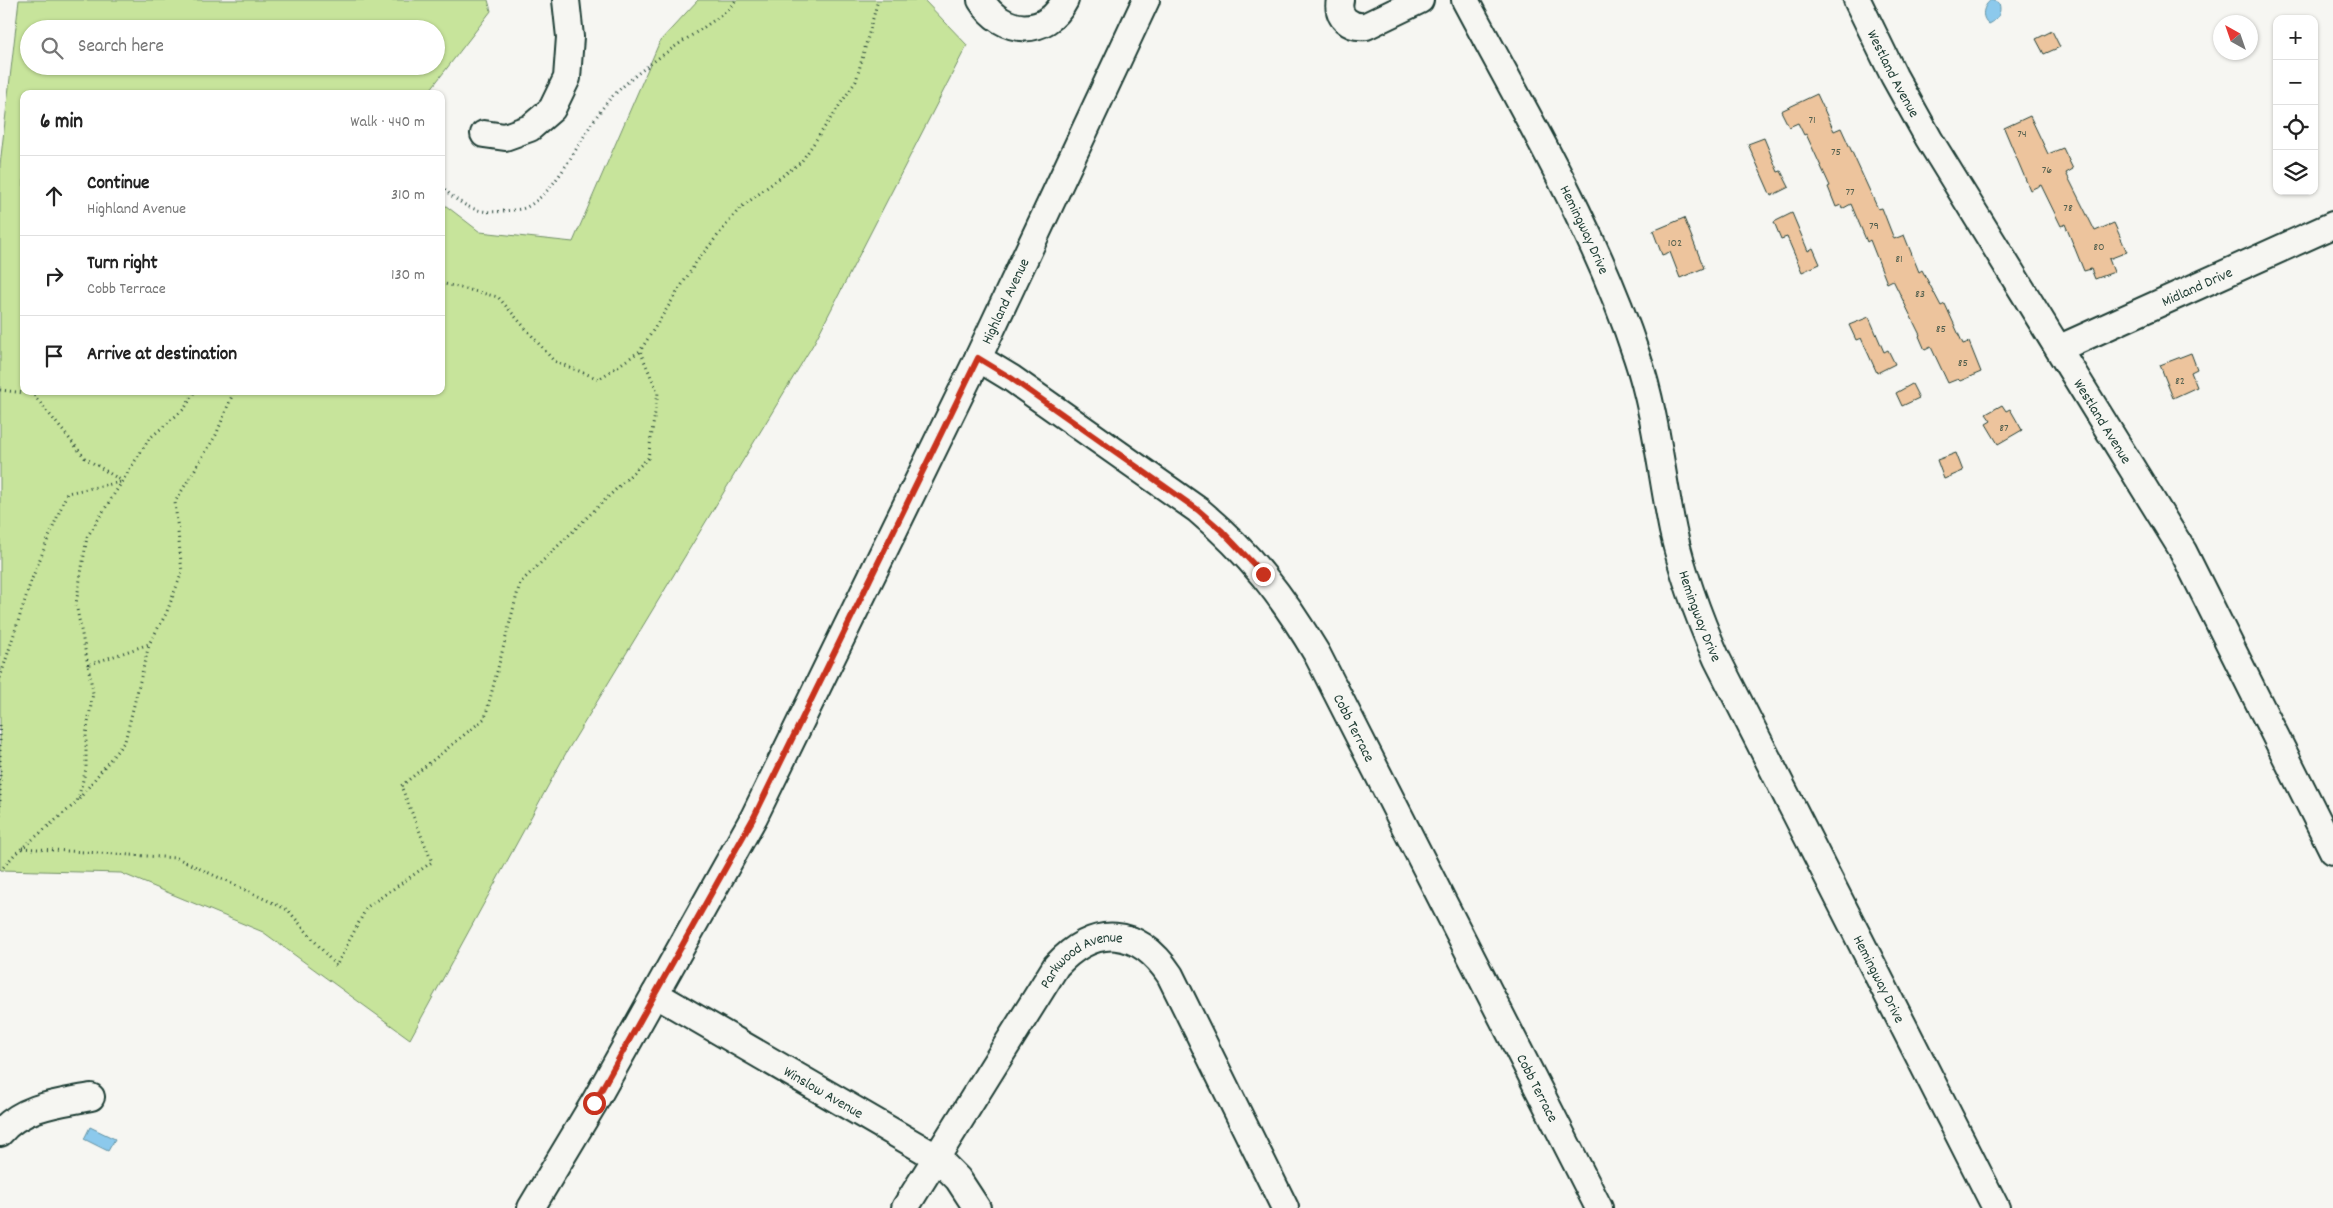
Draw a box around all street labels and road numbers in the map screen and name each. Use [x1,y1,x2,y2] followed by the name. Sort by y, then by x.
[1860,27,1924,123] street label: Westland Avenue
[1553,182,1614,279] street label: Hemingway Drive
[977,255,1036,349] street label: Highland Avenue
[2159,262,2237,314] street label: Midland Drive
[2067,375,2136,469] street label: Westland Avenue
[1671,568,1726,666] street label: Hemingway Drive
[1326,691,1380,767] street label: Cobb Terrace
[1035,928,1124,994] street label: Parkwood Avenue
[1846,932,1909,1028] street label: Hemingway Drive
[1509,1051,1563,1127] street label: Cobb Terrace
[779,1062,867,1126] street label: Winslow Avenue

